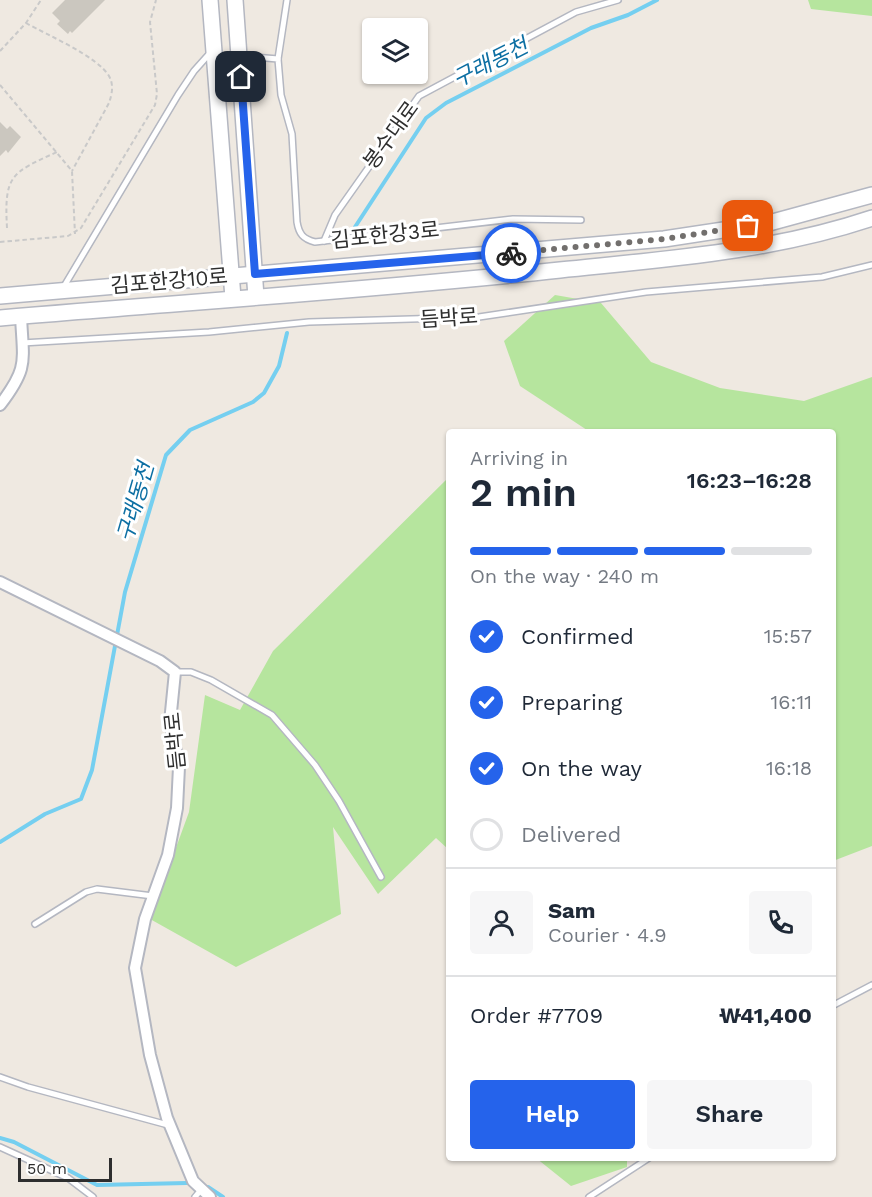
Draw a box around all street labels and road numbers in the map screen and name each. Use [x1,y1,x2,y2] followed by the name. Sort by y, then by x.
[358,96,423,173] street label: 봉수대로
[330,216,440,253] street label: 김포한강3로
[109,263,229,298] street label: 김포한강10로
[419,303,479,332] street label: 듬박로
[159,711,190,771] street label: 듬박로

